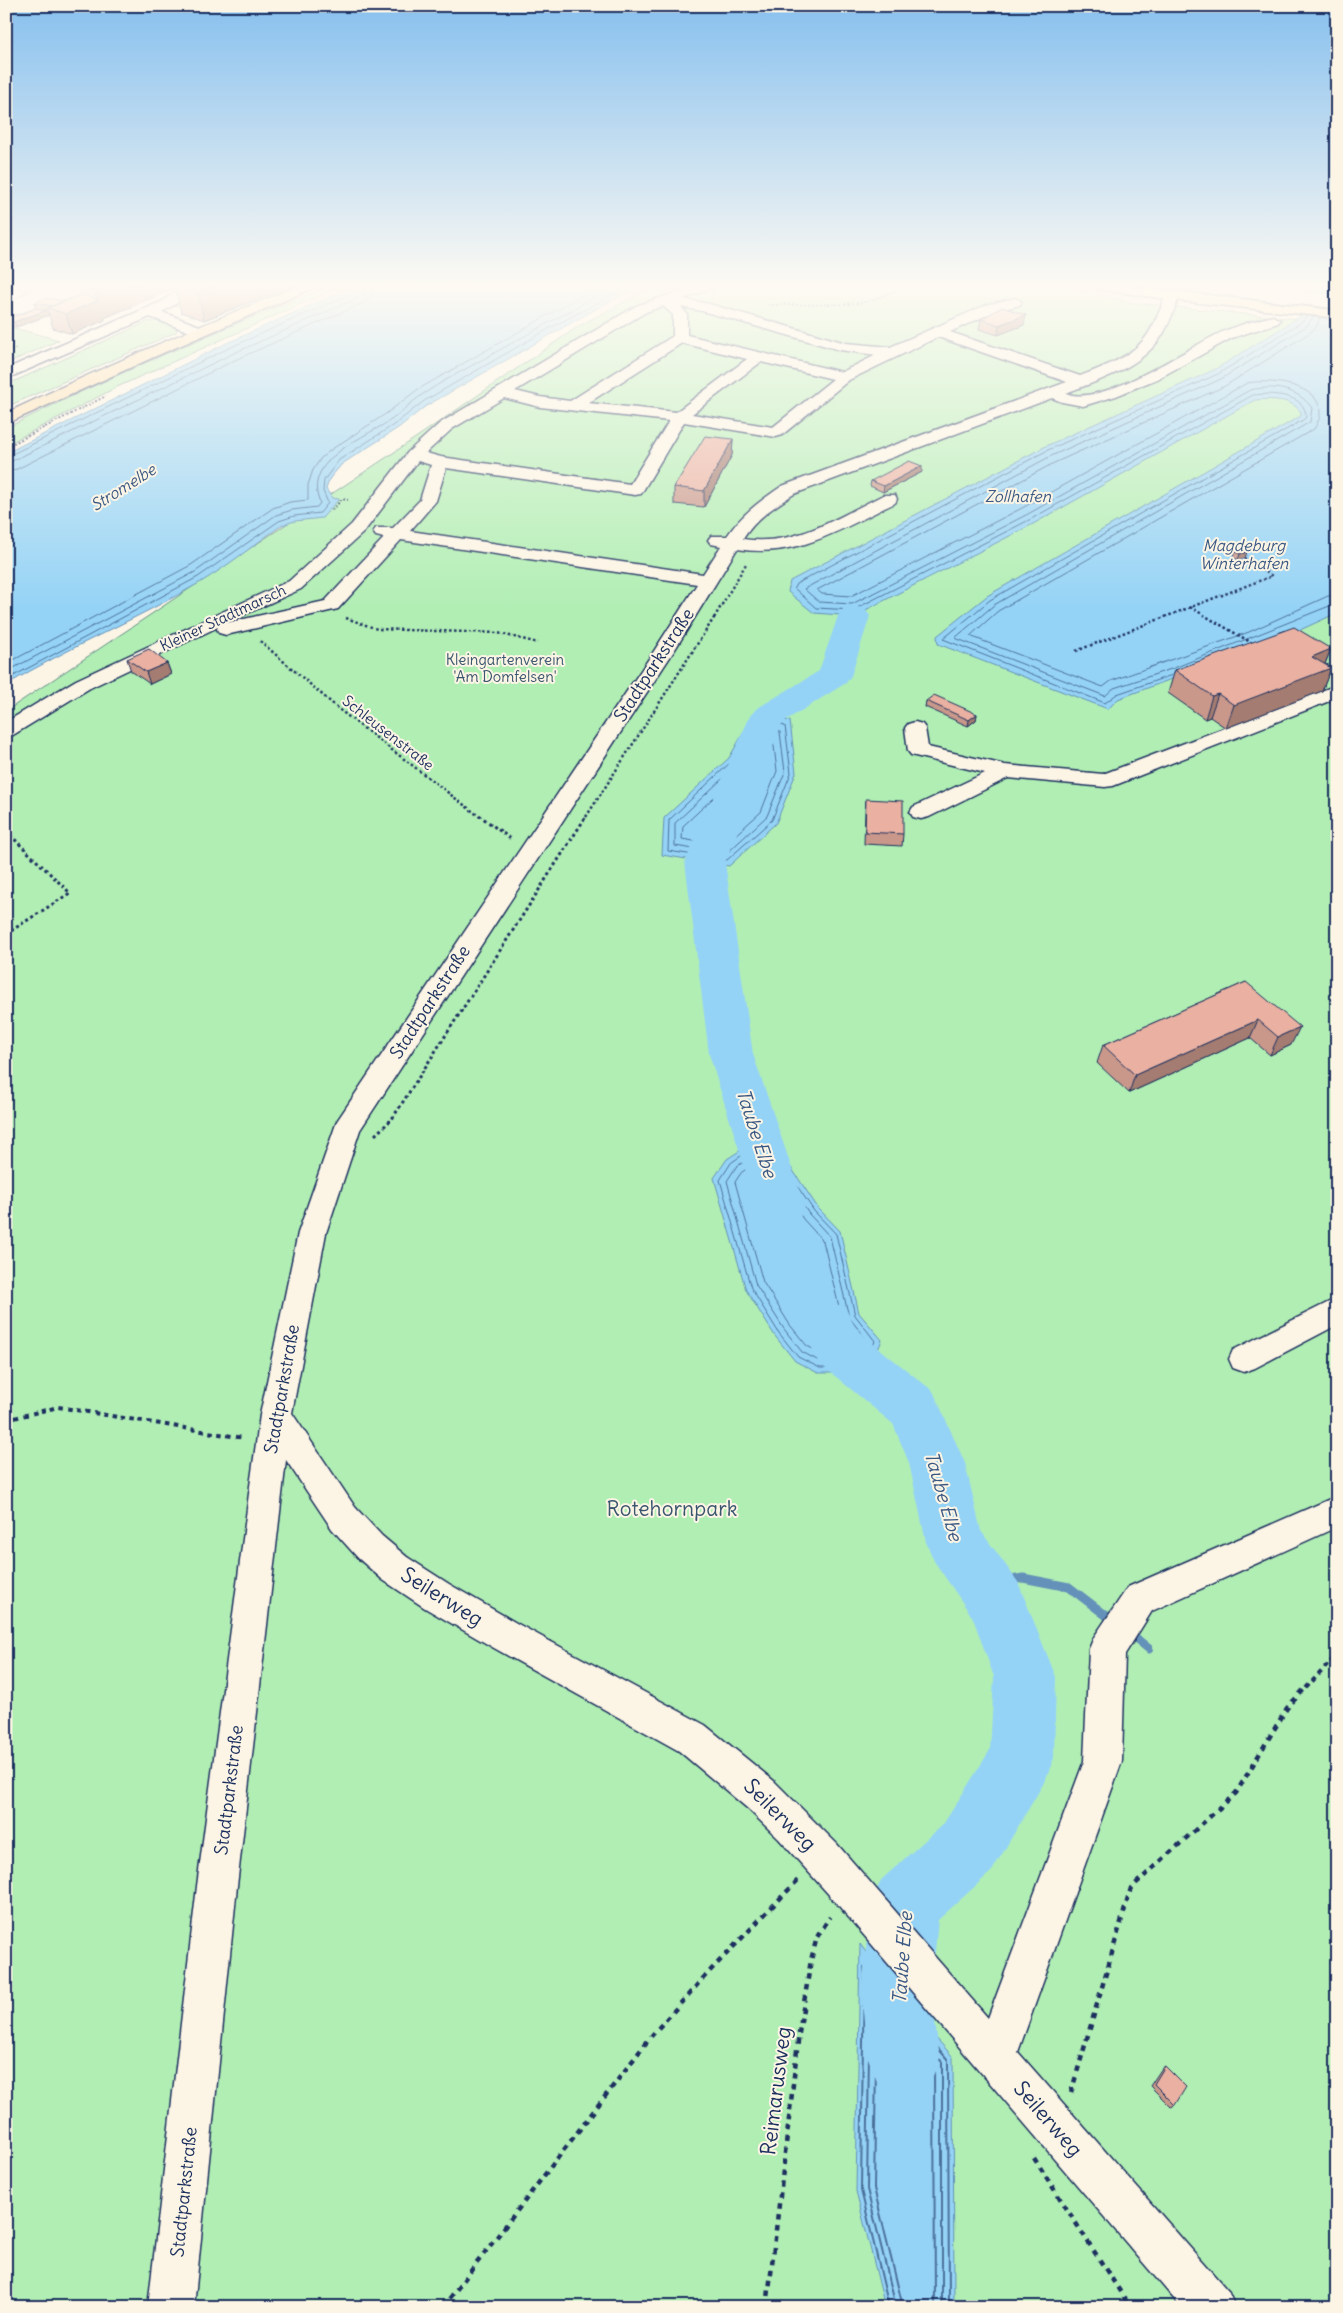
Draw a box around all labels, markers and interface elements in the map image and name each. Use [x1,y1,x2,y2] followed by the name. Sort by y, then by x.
[87,458,160,515] water label: Stromelbe
[985,486,1052,506] water label: Zollhafen
[1200,535,1289,573] water label: Magdeburg Winterhafen
[157,580,289,655] street label: Kleiner Stadtmarsch
[608,604,699,726] street label: Stadtparkstraße
[446,650,565,686] park label: Kleingartenverein 'Am Domfelsen'
[339,691,438,774] street label: Schleusenstraße
[384,941,475,1063] street label: Stadtparkstraße
[731,1086,783,1182] water label: Taube Elbe
[259,1322,304,1455] street label: Stadtparkstraße
[920,1448,969,1545] water label: Taube Elbe
[607,1495,737,1522] park label: Rotehornpark
[396,1561,488,1632] street label: Seilerweg
[209,1724,248,1856] street label: Stadtparkstraße
[738,1773,822,1857] street label: Seilerweg
[887,1910,917,2005] water label: Taube Elbe
[754,2025,797,2157] street label: Reimarusweg
[1008,2075,1089,2162] street label: Seilerweg
[165,2126,202,2258] street label: Stadtparkstraße

